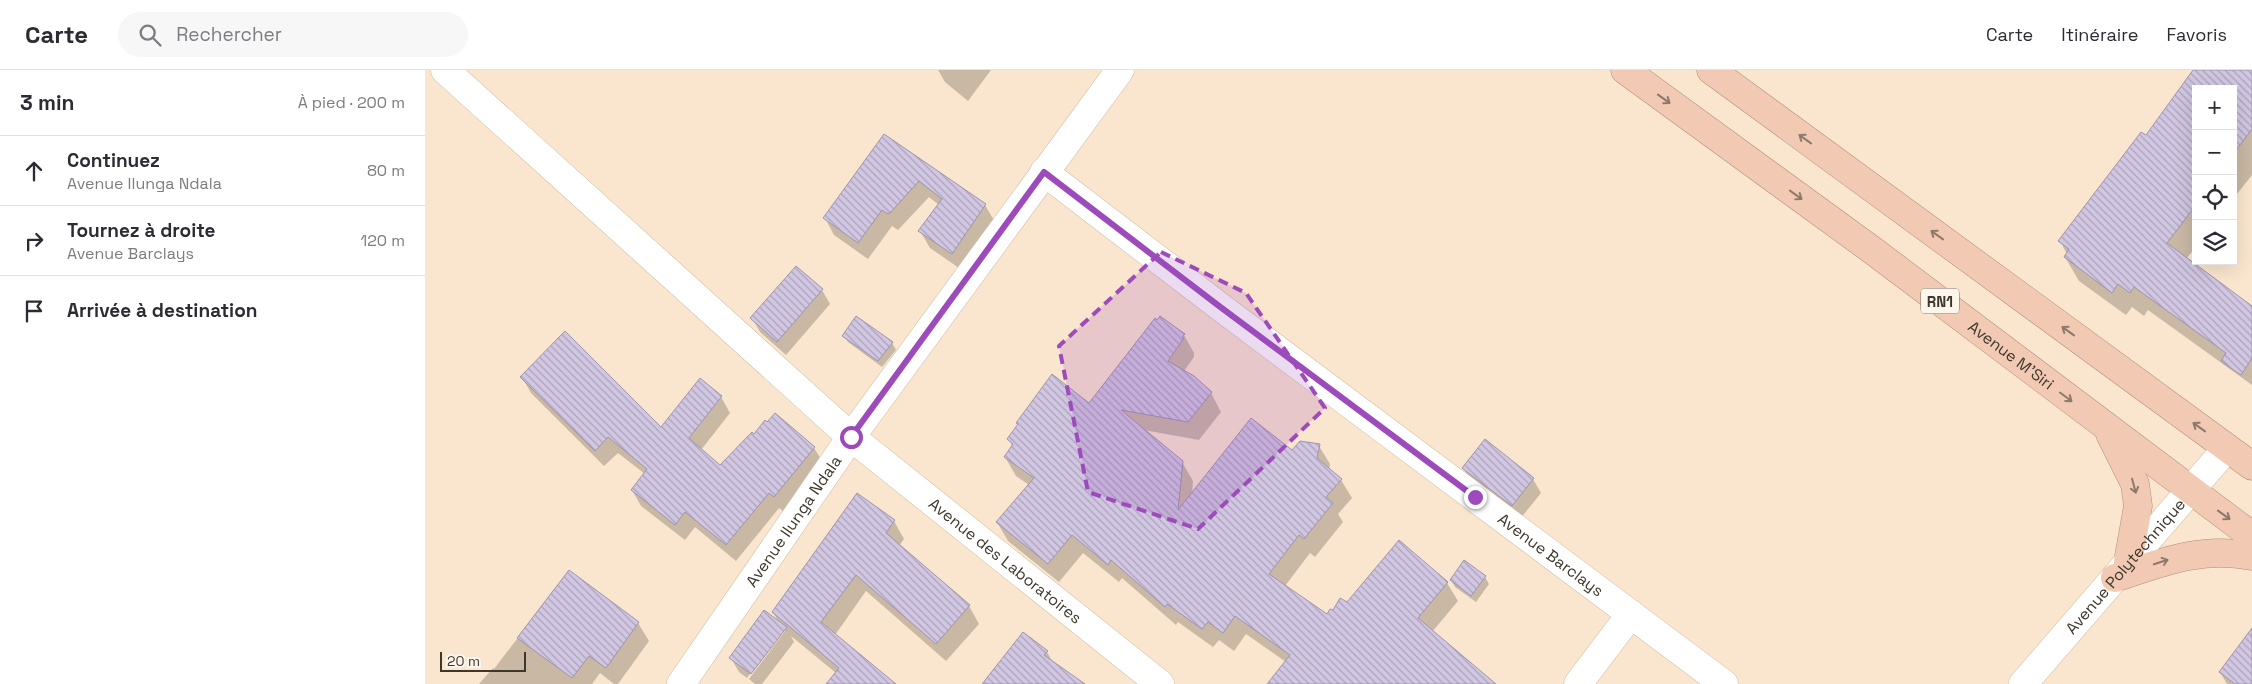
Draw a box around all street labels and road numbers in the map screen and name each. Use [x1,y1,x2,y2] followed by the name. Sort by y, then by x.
[1921,288,1959,314] road number: RN1
[1964,316,2058,394] street label: Avenue M'Siri
[741,451,846,591] street label: Avenue Ilunga Ndala
[925,493,1086,628] street label: Avenue des Laboratoires
[2061,494,2190,638] street label: Avenue Polytechnique
[1494,508,1608,601] street label: Avenue Barclays

